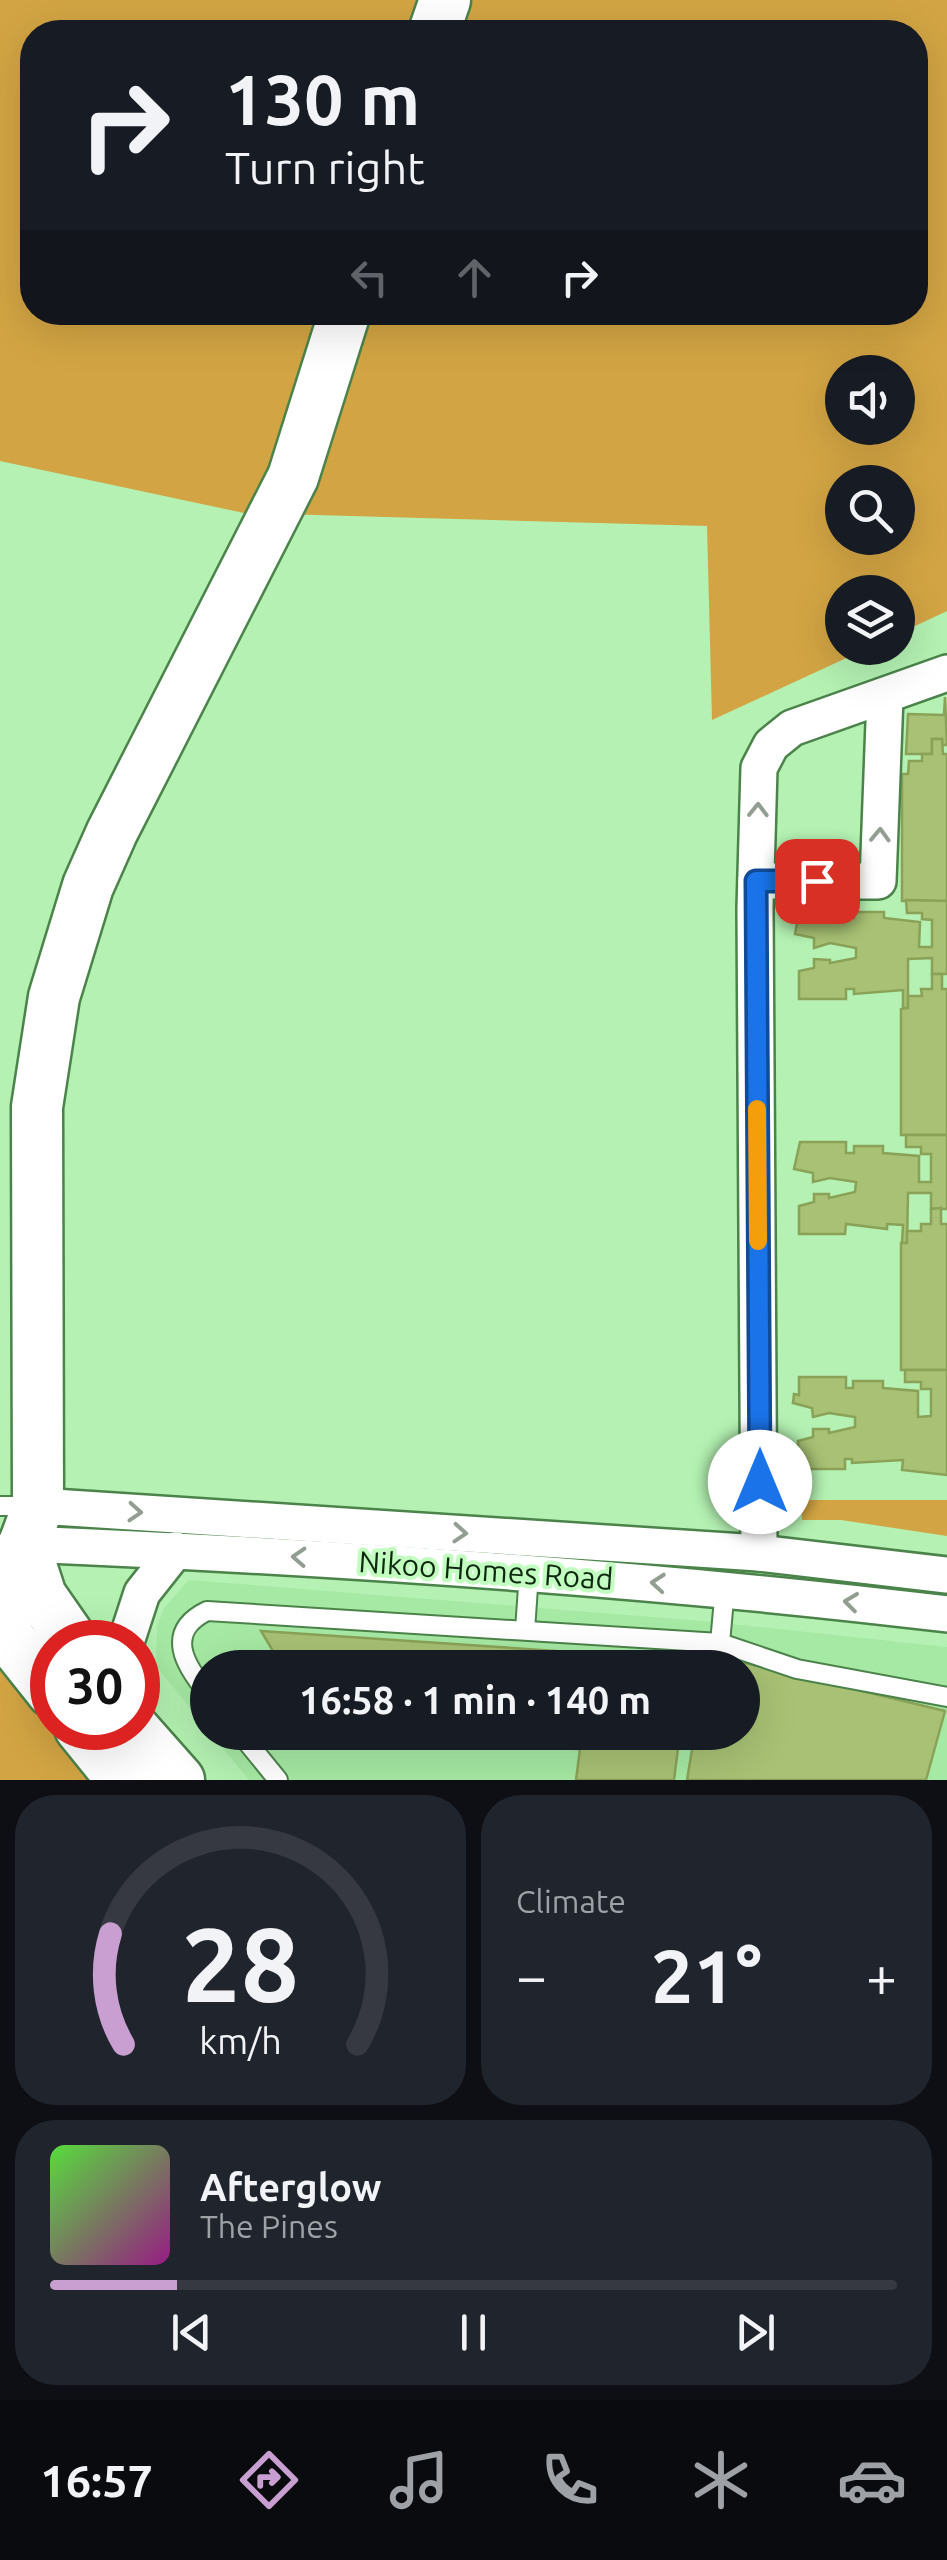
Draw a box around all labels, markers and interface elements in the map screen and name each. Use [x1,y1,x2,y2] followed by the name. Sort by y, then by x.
[60,60,190,190] icon: right
[225,60,420,138] text: 130 m
[225,142,425,193] text: Turn right
[342,250,397,305] icon: left
[447,250,502,305] icon: ahead
[552,250,607,305] icon: right
[825,355,915,665] map controls
[825,355,915,445] button: sound
[825,465,915,555] button: search
[825,575,915,665] button: layers
[747,802,768,818] one-way arrow
[869,827,890,843] one-way arrow
[775,839,860,924] pin
[790,854,845,909] icon: arrive
[708,1430,812,1534] position arrow
[128,1501,144,1522] one-way arrow
[452,1522,468,1543] one-way arrow
[358,1544,614,1596] street label: Nikoo Homes Road
[290,1547,306,1568] one-way arrow
[649,1573,665,1594] one-way arrow
[843,1592,859,1613] one-way arrow
[30,1620,160,1750] speed limit sign: 30
[299,1679,651,1721] text: 16:58 · 1 min · 140 m
[516,1883,626,1919] text: Climate
[182,1905,299,2022] text: 28
[651,1933,762,2017] text: 21°
[516,1945,547,2006] text: −
[866,1945,897,2006] text: +
[199,2021,282,2061] text: km/h
[200,2166,382,2208] text: Afterglow
[200,2208,338,2244] text: The Pines
[164,2305,219,2360] icon: previous
[446,2305,501,2360] icon: pause
[728,2305,783,2360] icon: next
[234,2445,304,2515] icon: directions
[384,2445,454,2515] icon: music
[535,2445,605,2515] icon: phone
[686,2445,756,2515] icon: climate
[837,2445,907,2515] icon: car
[40,2455,153,2506] text: 16:57

